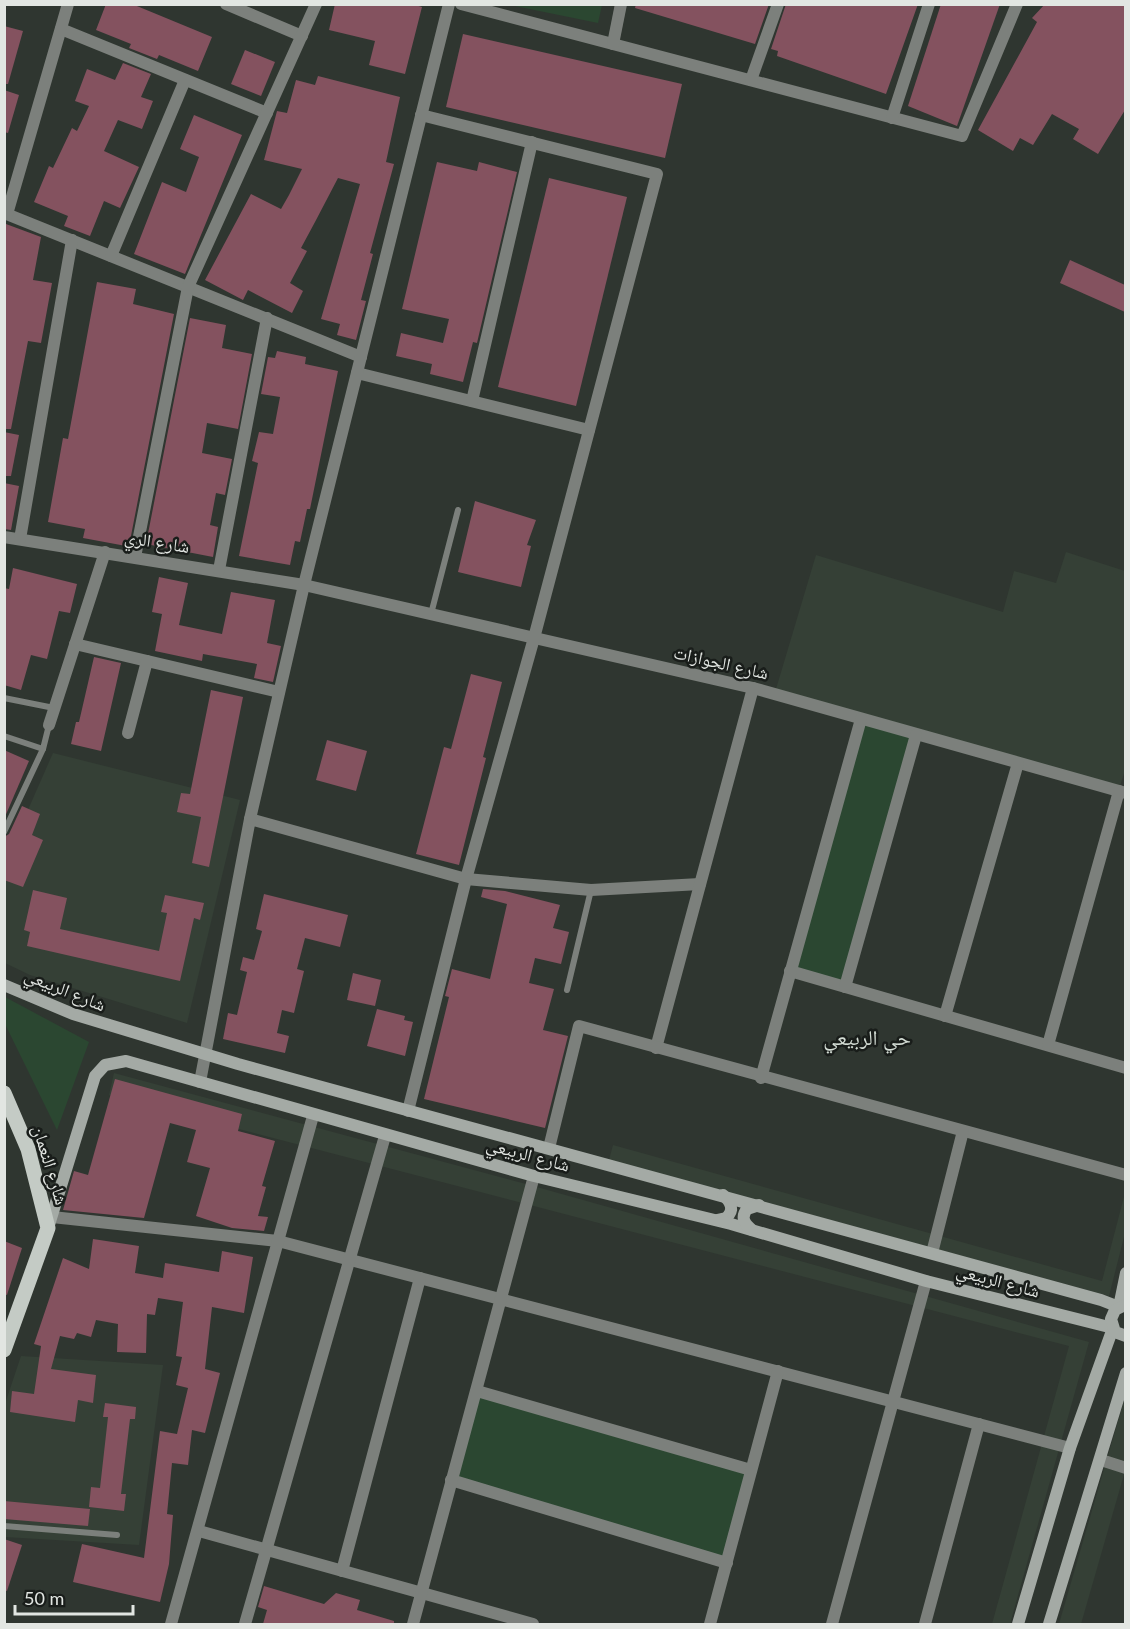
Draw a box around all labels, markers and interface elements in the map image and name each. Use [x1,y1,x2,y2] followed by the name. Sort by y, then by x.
[122,525,191,562] street label: شارع الري
[671,640,771,685] street label: شارع الجوازات
[20,963,109,1020] street label: شارع الربيعي
[823,1024,911,1054] district label: حي الربيعي
[27,1122,73,1208] street label: شارع النعمان
[483,1132,572,1180] street label: شارع الربيعي
[953,1258,1042,1306] street label: شارع الربيعي
[15,1578,134,1616] scale bar
[24,1587,64,1609] text: 50 m

